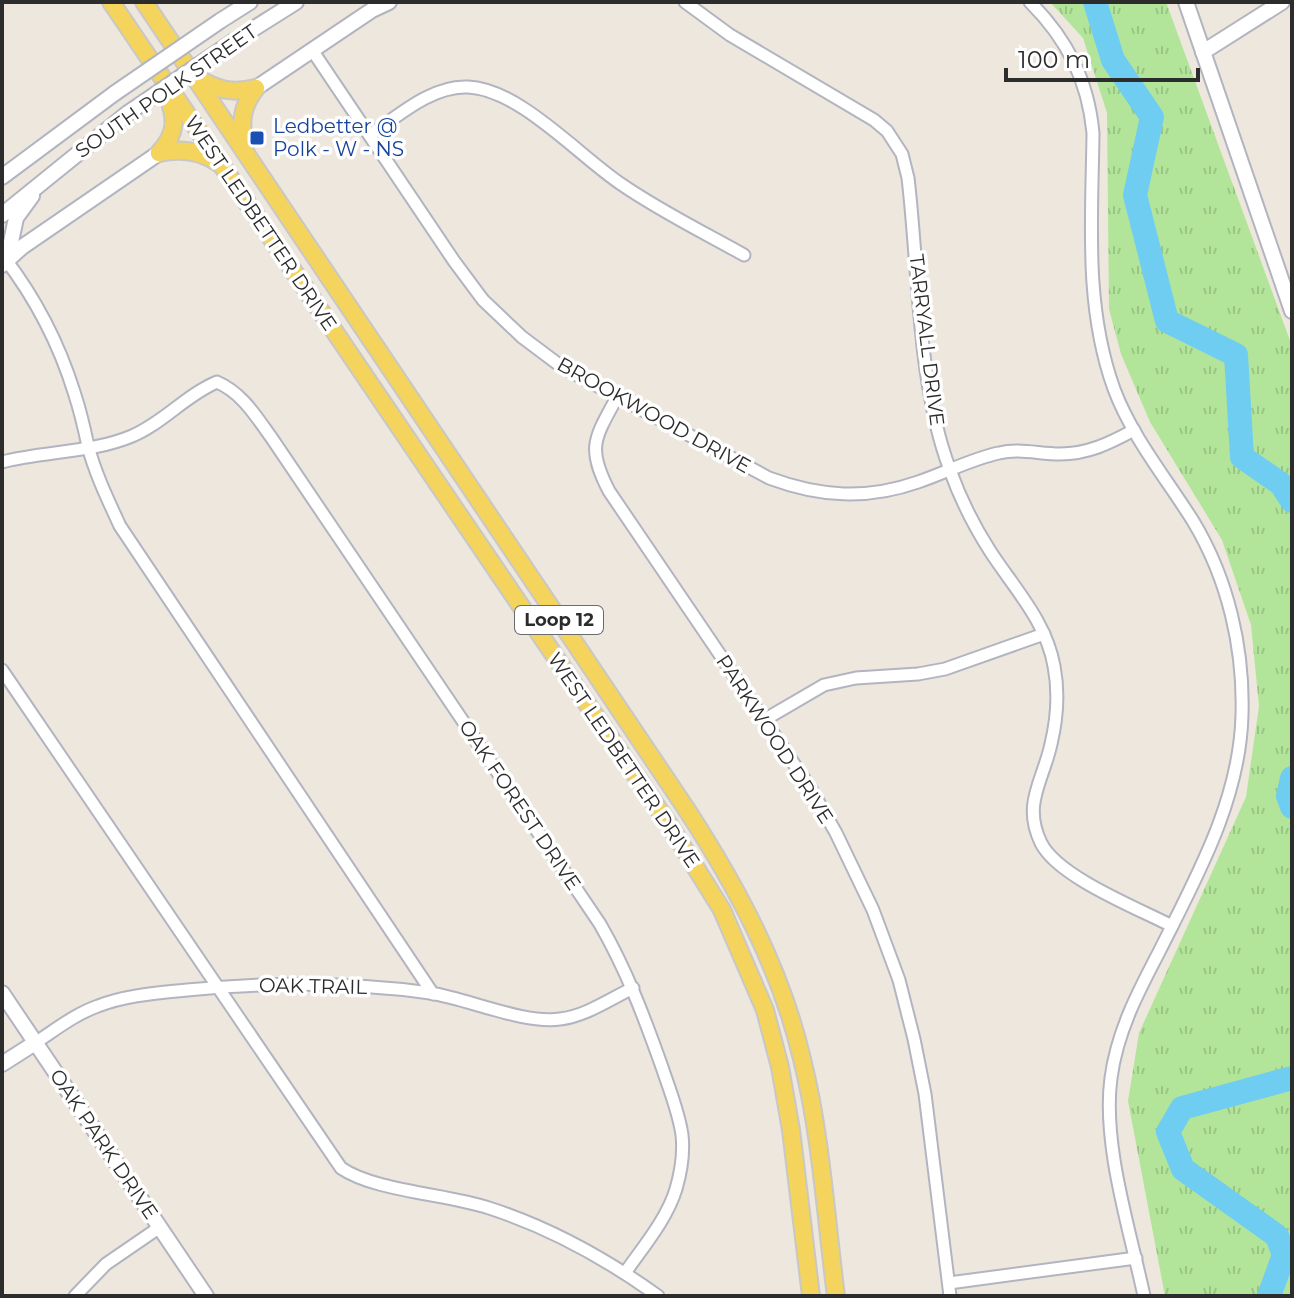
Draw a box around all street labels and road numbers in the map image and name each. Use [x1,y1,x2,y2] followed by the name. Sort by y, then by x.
[71,19,262,163] street label: SOUTH POLK STREET
[180,111,342,335] street label: WEST LEDBETTER DRIVE
[905,253,949,427] street label: TARRYALL DRIVE
[553,352,755,478] street label: BROOKWOOD DRIVE
[515,606,603,634] road number: Loop 12
[543,648,705,872] street label: WEST LEDBETTER DRIVE
[711,650,839,828] street label: PARKWOOD DRIVE
[454,715,586,895] street label: OAK FOREST DRIVE
[259,973,368,999] street label: OAK TRAIL
[45,1064,163,1224] street label: OAK PARK DRIVE

